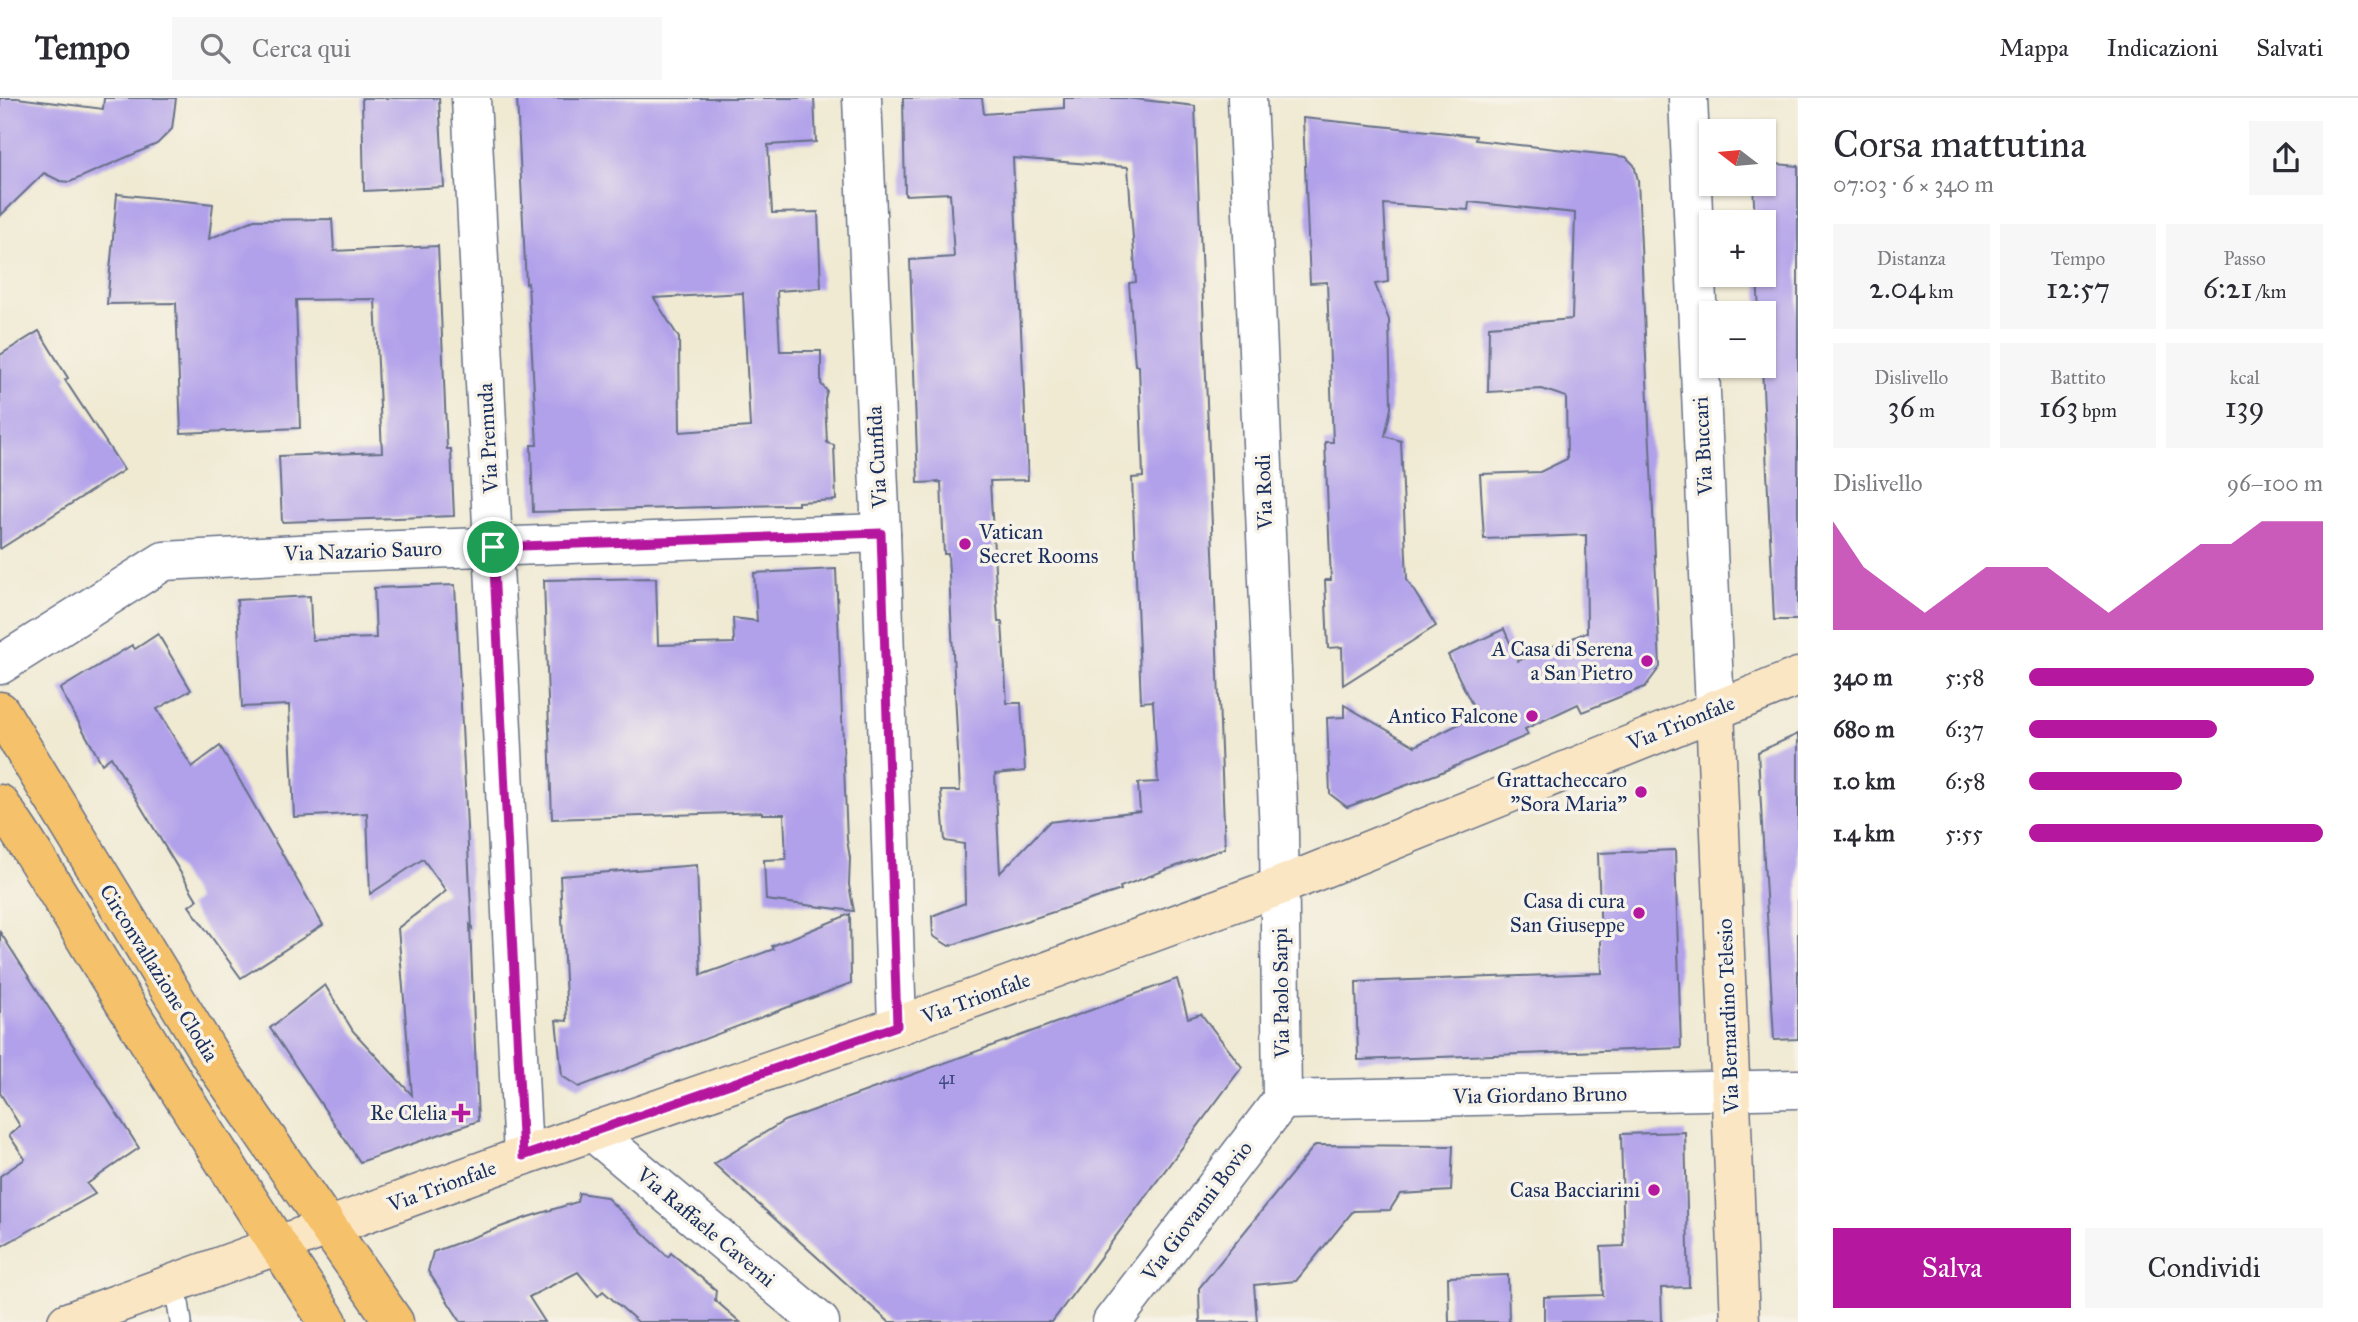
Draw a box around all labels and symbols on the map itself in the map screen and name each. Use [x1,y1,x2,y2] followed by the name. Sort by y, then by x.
[1699,119,1776,196] north arrow
[472,382,504,495] street label: Via Premuda
[1687,396,1719,497] street label: Via Buccari
[861,405,893,510] street label: Via Cunfida
[1250,454,1278,531] street label: Via Rodi
[463,517,523,577] pin
[978,519,1098,569] place label: Vatican Secret Rooms
[283,535,443,567] street label: Via Nazario Sauro
[957,536,973,552] marker: Vatican Secret Rooms
[1491,636,1633,686] place label: A Casa di Serena a San Pietro
[1639,653,1655,669] marker: A Casa di Serena a San Pietro
[1623,690,1739,757] street label: Via Trionfale
[1387,703,1518,729] place label: Antico Falcone
[1524,708,1540,724] marker: Antico Falcone
[1497,767,1627,817] place label: Grattacheccaro "Sora Maria"
[1633,784,1649,800] marker: Grattacheccaro "Sora Maria"
[94,880,224,1067] street label: Circonvallazione Clodia
[1510,888,1625,938] place label: Casa di cura San Giuseppe
[1631,905,1647,921] marker: Casa di cura San Giuseppe
[1712,918,1744,1115] street label: Via Bernardino Telesio
[1267,927,1295,1060] street label: Via Paolo Sarpi
[917,966,1034,1030] street label: Via Trionfale
[938,1067,956,1089] house number: 41
[1452,1080,1628,1110] street label: Via Giordano Bruno
[370,1100,447,1126] place label: Re Clelia
[453,1105,469,1121] marker: Re Clelia
[1135,1136,1258,1287] street label: Via Giovanni Bovio
[383,1154,500,1218] street label: Via Trionfale
[631,1161,781,1293] street label: Via Raffaele Caverni
[1510,1177,1640,1203] place label: Casa Bacciarini
[1646,1182,1662,1198] marker: Casa Bacciarini

